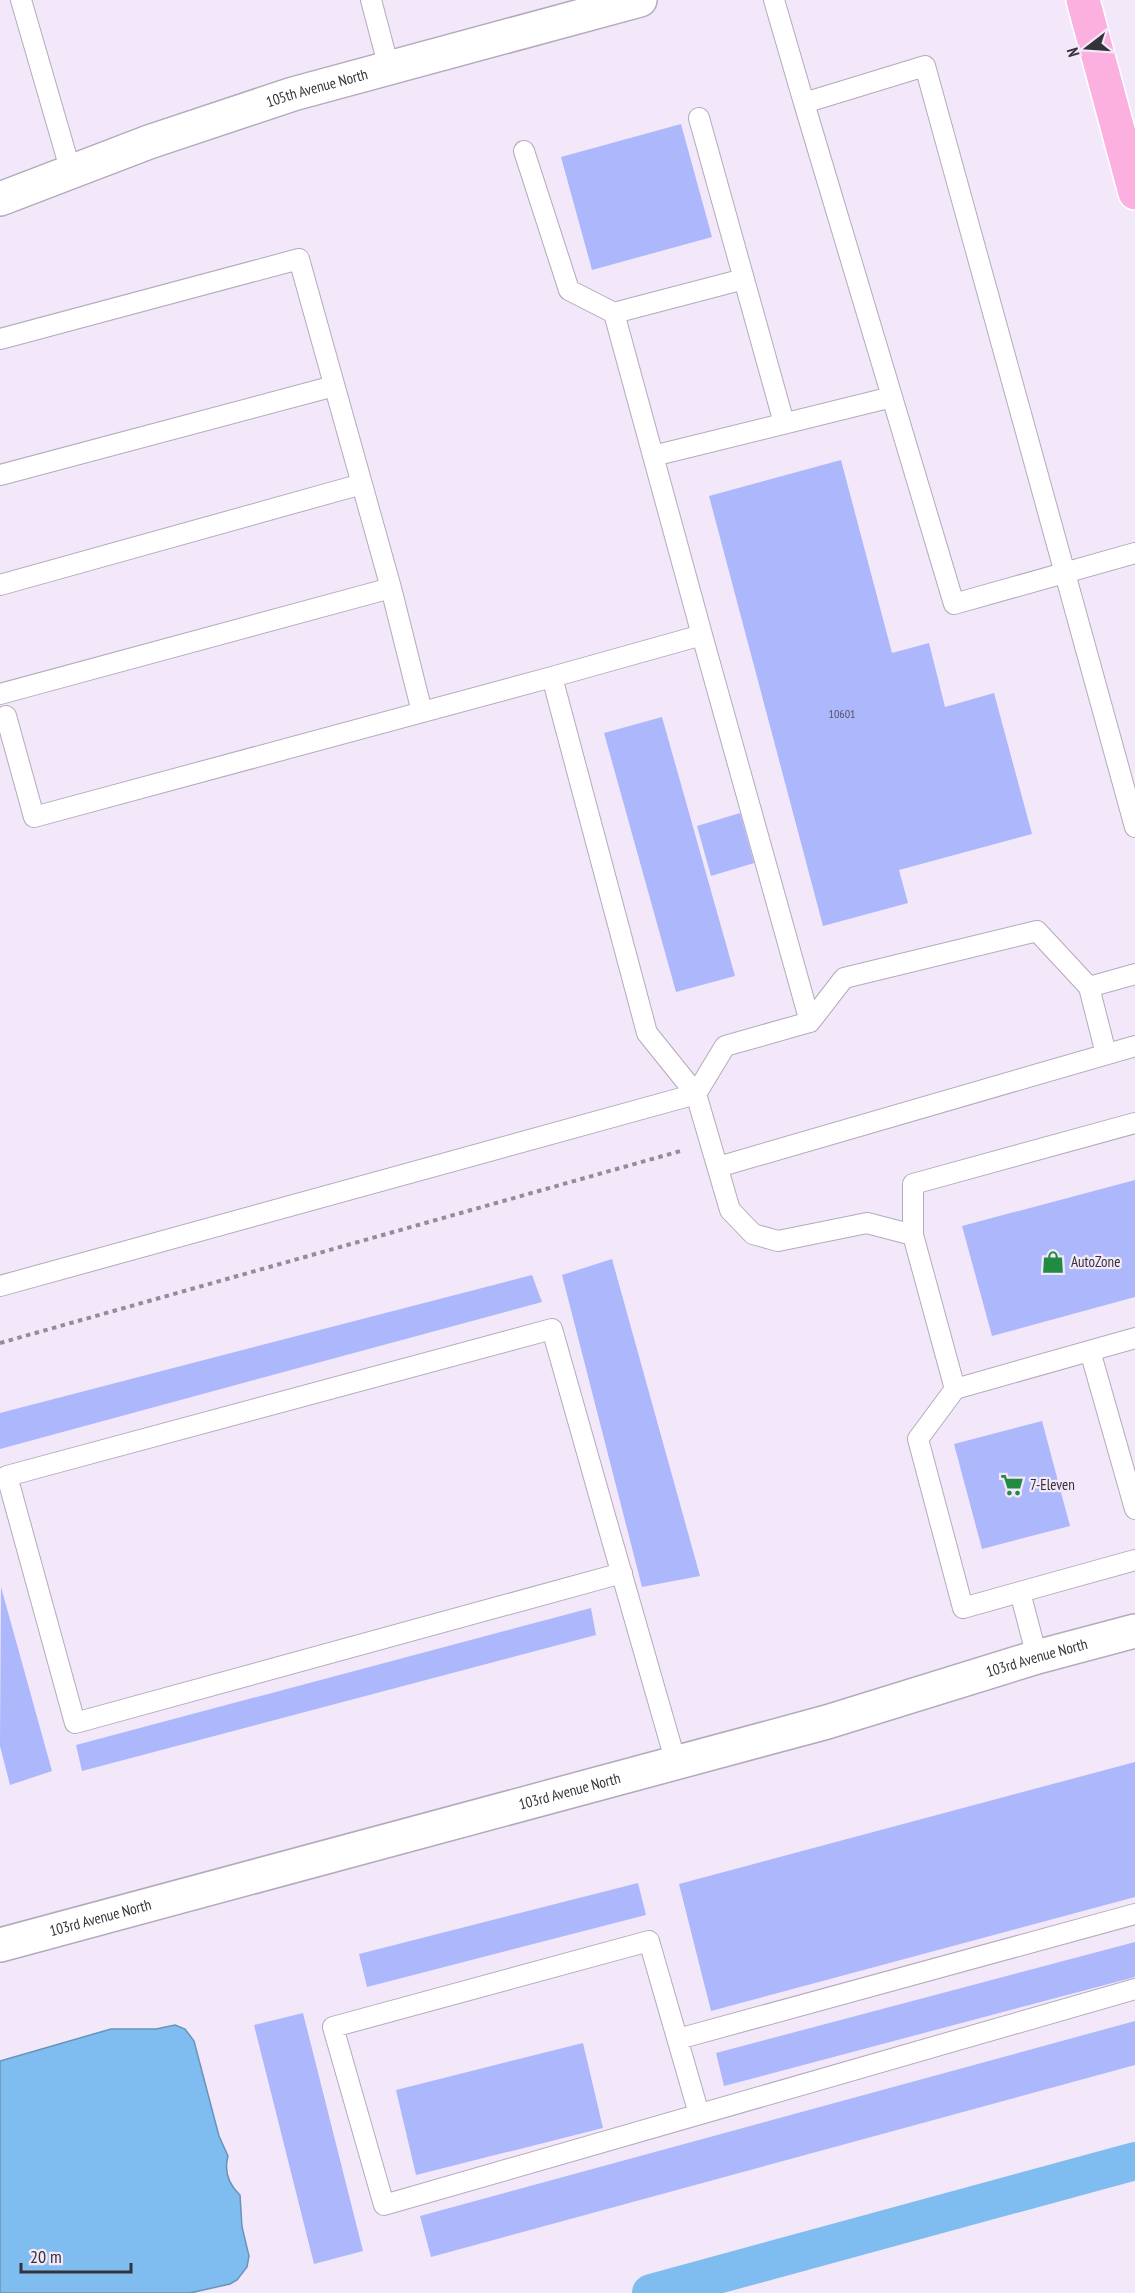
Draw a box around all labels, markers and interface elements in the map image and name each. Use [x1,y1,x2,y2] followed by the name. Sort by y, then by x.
[1057,18,1117,78] north arrow
[1062,45,1083,59] text: N
[264,64,370,111] street label: 105th Avenue North
[828,706,856,721] house number: 10601
[1040,1249,1066,1275] shop icon: AutoZone
[1071,1252,1120,1271] place label: AutoZone
[999,1472,1025,1498] supermarket icon: 7-Eleven
[1030,1475,1075,1494] place label: 7-Eleven
[984,1634,1090,1681] street label: 103rd Avenue North
[517,1768,623,1814] street label: 103rd Avenue North
[47,1895,153,1940] street label: 103rd Avenue North
[21,2236,130,2274] scale bar
[30,2245,62,2268] text: 20 m

